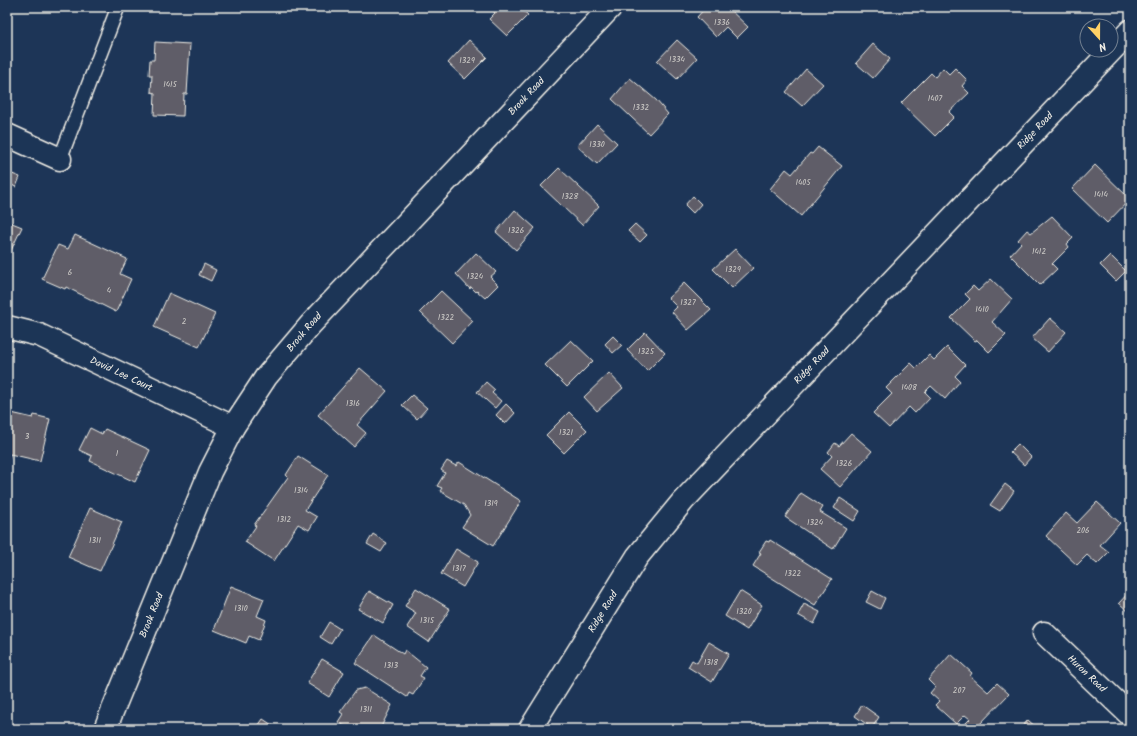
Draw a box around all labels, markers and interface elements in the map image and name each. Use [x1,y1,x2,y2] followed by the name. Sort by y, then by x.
[714,16,730,29] house number: 1336
[1079,18,1119,58] north arrow
[1096,37,1109,56] text: N
[669,53,686,66] house number: 1334
[459,54,475,67] house number: 1329
[504,73,549,119] street label: Brook Road
[163,78,178,91] house number: 1415
[928,92,943,105] house number: 1407
[633,101,649,114] house number: 1332
[1013,108,1058,153] street label: Ridge Road
[589,138,605,151] house number: 1330
[795,176,811,189] house number: 1405
[1094,188,1109,201] house number: 1414
[562,190,578,203] house number: 1328
[508,224,524,237] house number: 1326
[1032,245,1046,258] house number: 1412
[725,263,741,276] house number: 1329
[68,266,72,279] house number: 6
[467,270,484,283] house number: 1324
[107,284,112,297] house number: 4
[680,296,696,309] house number: 1327
[975,303,989,316] house number: 1410
[283,308,327,355] street label: Brook Road
[438,311,455,324] house number: 1322
[182,315,187,328] house number: 2
[790,342,834,388] street label: Ridge Road
[638,345,655,358] house number: 1325
[87,352,155,396] street label: David Lee Court
[901,381,917,394] house number: 1408
[346,397,360,410] house number: 1316
[559,426,574,439] house number: 1321
[25,430,30,443] house number: 3
[116,447,119,460] house number: 1
[836,457,852,470] house number: 1326
[294,484,309,497] house number: 1314
[484,497,498,510] house number: 1319
[277,513,291,526] house number: 1312
[807,516,824,529] house number: 1324
[1076,524,1090,537] house number: 206
[89,534,102,547] house number: 1311
[452,562,466,575] house number: 1317
[785,567,802,580] house number: 1322
[584,587,623,636] street label: Ridge Road
[135,589,168,640] street label: Brook Road
[234,602,248,615] house number: 1310
[736,605,752,618] house number: 1320
[420,614,435,627] house number: 1315
[1064,651,1111,697] street label: Huron Road
[704,656,718,669] house number: 1318
[384,659,399,672] house number: 1313
[953,684,965,697] house number: 207
[360,703,373,716] house number: 1311

